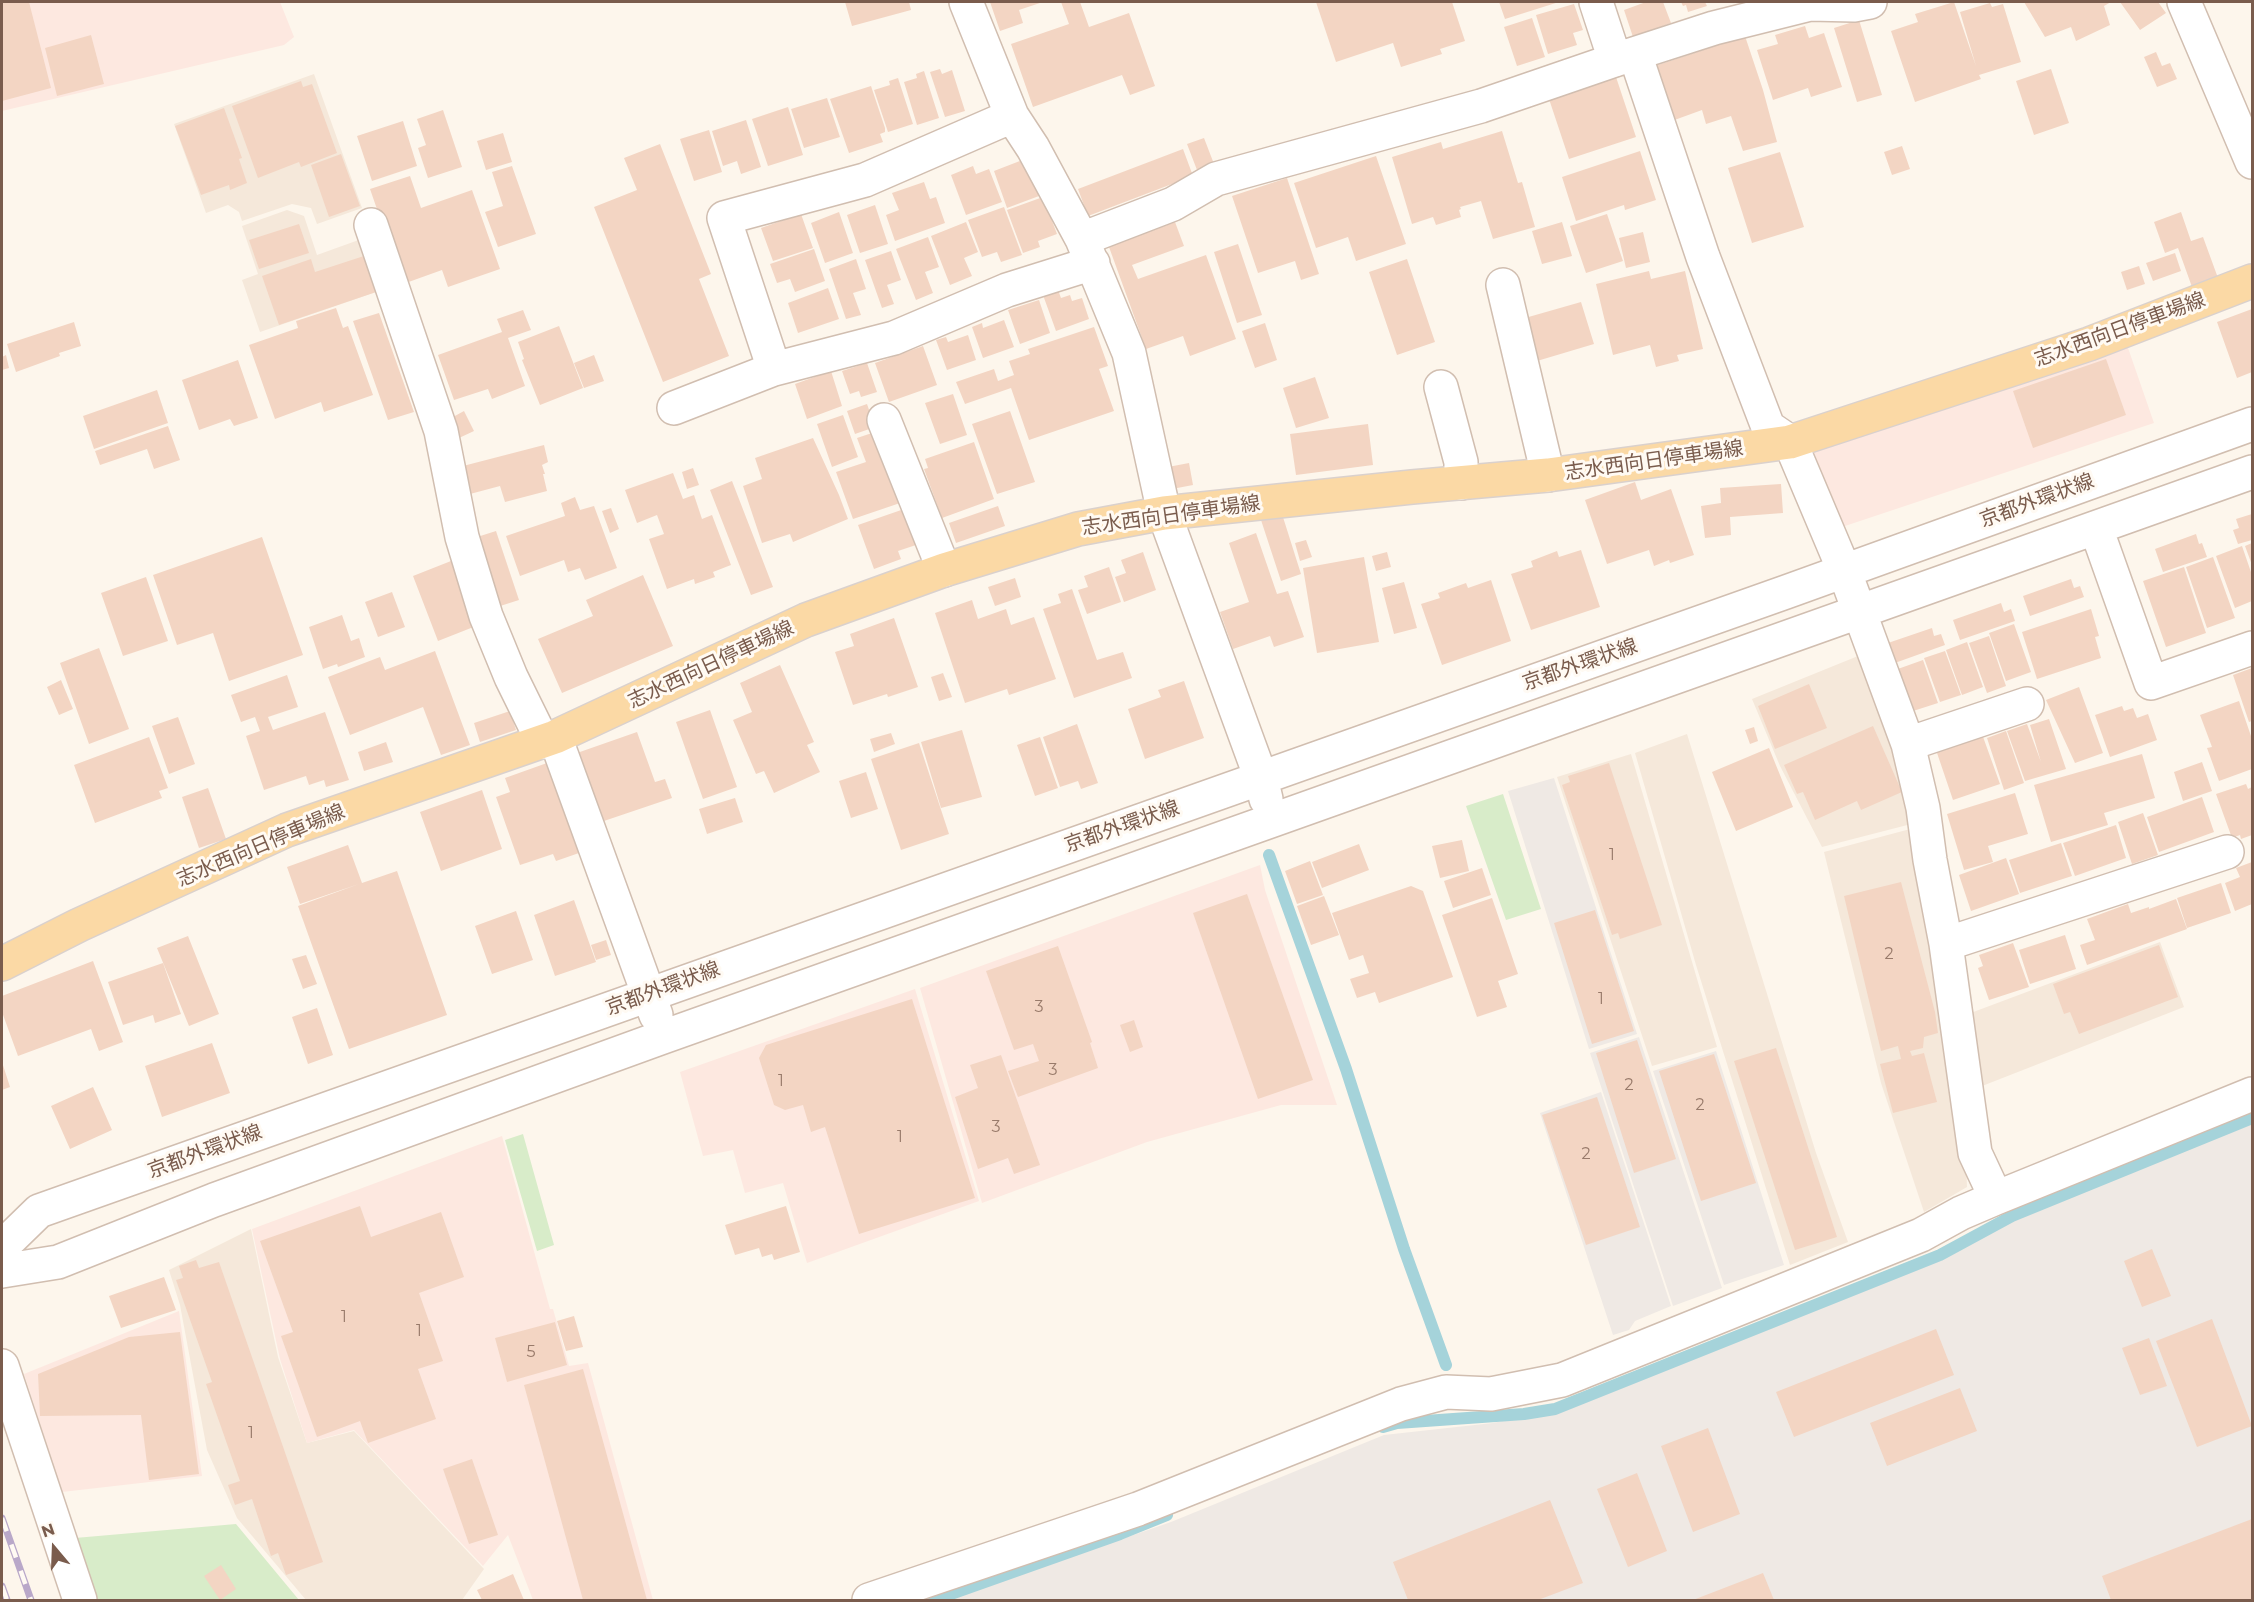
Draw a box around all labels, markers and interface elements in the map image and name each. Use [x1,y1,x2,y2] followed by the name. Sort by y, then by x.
[2031,288,2209,372] street label: 志水西向日停車場線
[1563,437,1745,485] street label: 志水西向日停車場線
[1977,469,2097,533] street label: 京都外環状線
[1080,492,1262,540] street label: 志水西向日停車場線
[624,616,798,714] street label: 志水西向日停車場線
[1519,634,1641,696] street label: 京都外環状線
[1061,796,1183,858] street label: 京都外環状線
[173,800,349,892] street label: 志水西向日停車場線
[1609,845,1615,865] house number: 1
[1884,944,1894,964] house number: 2
[603,957,723,1021] street label: 京都外環状線
[1598,989,1604,1009] house number: 1
[1034,997,1044,1017] house number: 3
[1048,1060,1058,1080] house number: 3
[778,1071,784,1091] house number: 1
[1624,1075,1634,1095] house number: 2
[1695,1095,1705,1115] house number: 2
[991,1117,1001,1137] house number: 3
[145,1120,265,1184] street label: 京都外環状線
[897,1127,903,1147] house number: 1
[1581,1144,1591,1164] house number: 2
[341,1307,347,1327] house number: 1
[416,1321,422,1341] house number: 1
[526,1342,536,1362] house number: 5
[248,1423,254,1443] house number: 1
[24,1518,84,1578] north arrow
[39,1519,57,1542] text: N

